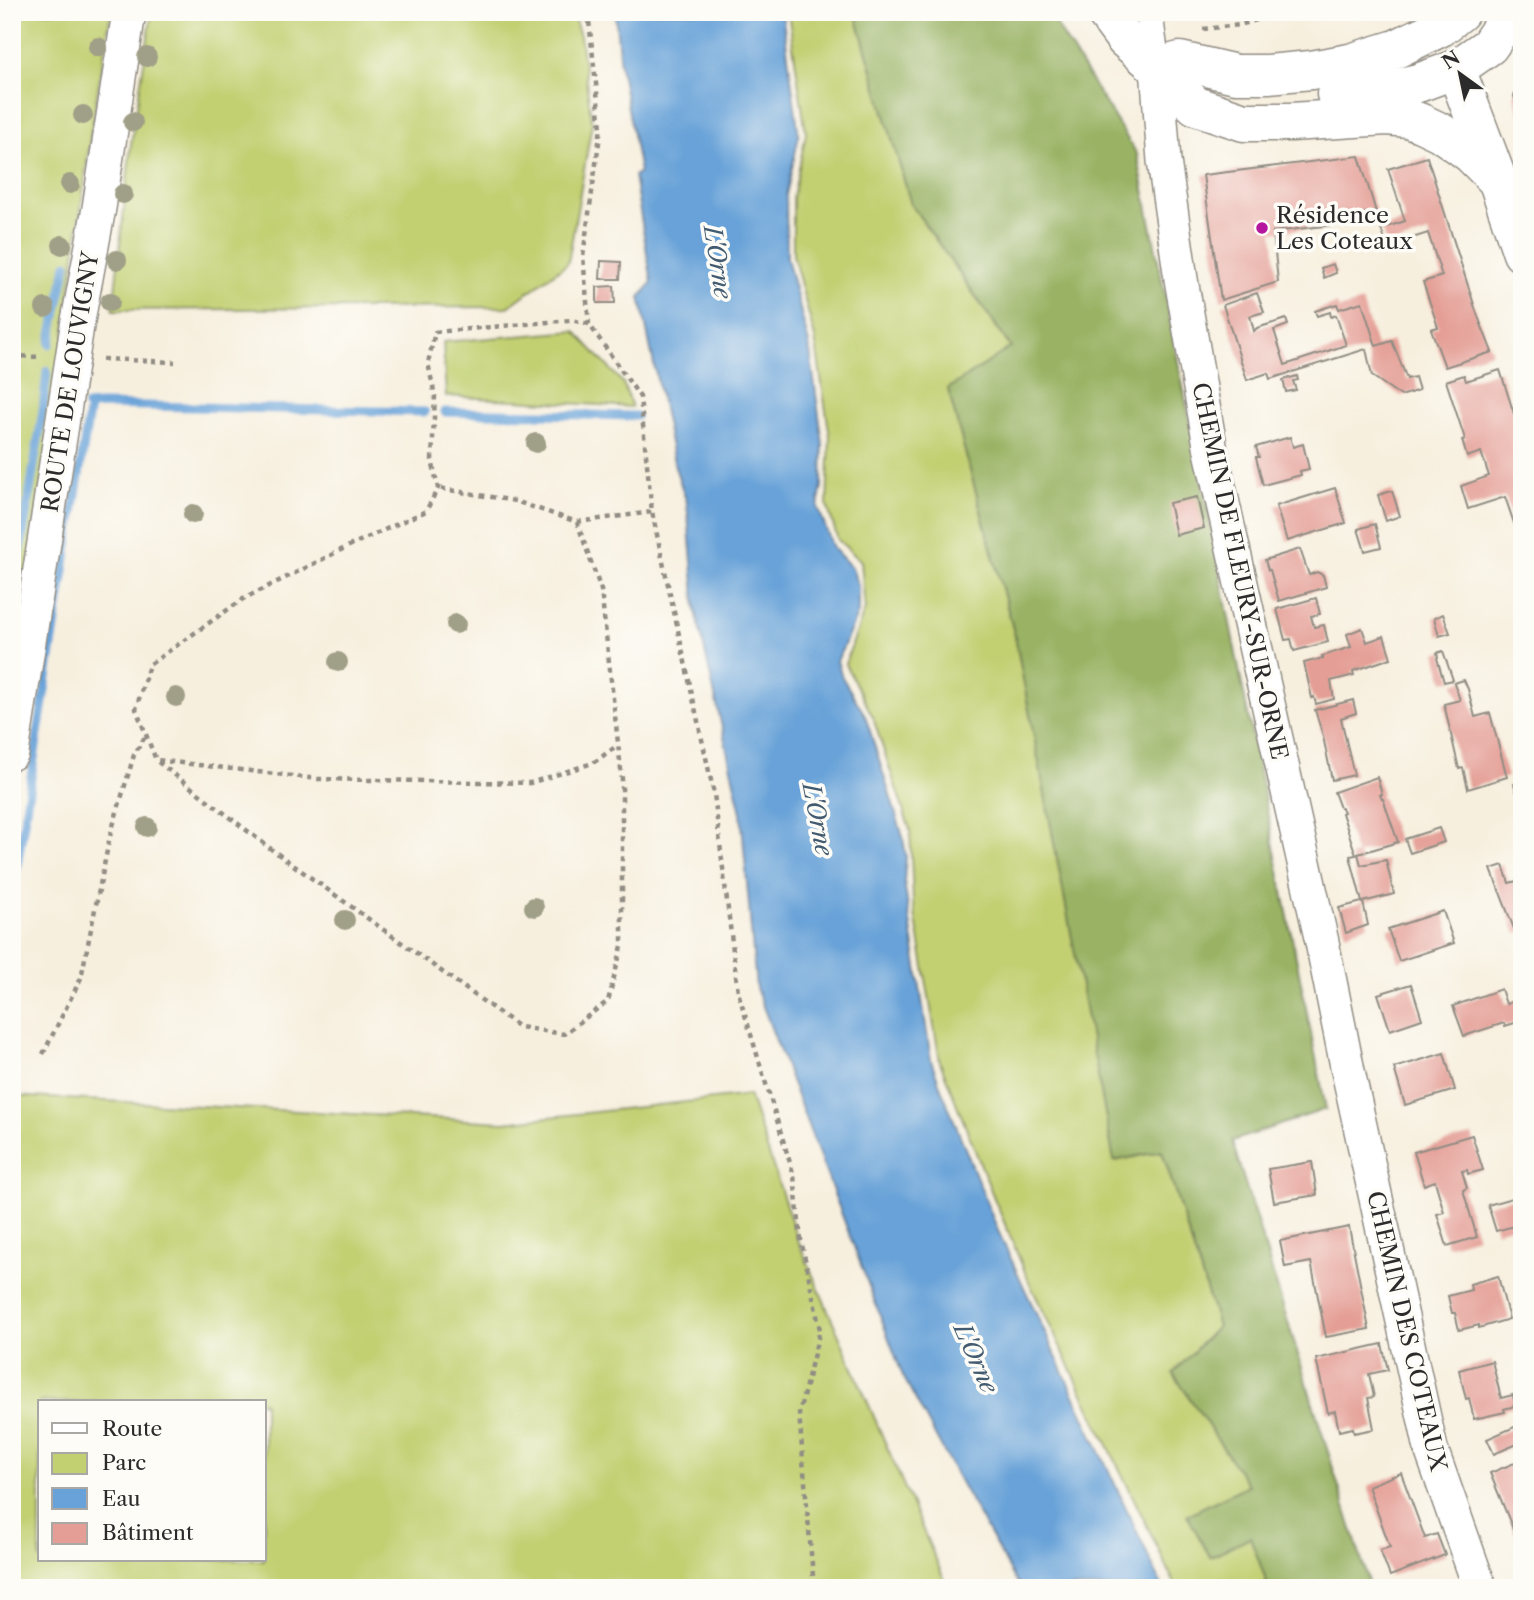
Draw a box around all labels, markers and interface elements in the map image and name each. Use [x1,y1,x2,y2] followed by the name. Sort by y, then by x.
[1426,38,1496,108] north arrow
[1438,46,1464,74] text: N
[1276,201,1413,255] place label: Résidence Les Coteaux
[1254,220,1270,236] marker: Résidence Les Coteaux
[698,221,738,302] water label: L'Orne
[36,249,105,514] street label: ROUTE DE LOUVIGNY
[1186,380,1294,762] street label: CHEMIN DE FLEURY-SUR-ORNE
[796,778,840,859] water label: L'Orne
[1361,1188,1453,1475] street label: CHEMIN DES COTEAUX
[947,1317,1005,1399] water label: L'Orne
[38,1400,266,1562] legend
[102,1416,162,1441] text: Route
[102,1450,146,1475] text: Parc
[102,1486,141,1511] text: Eau
[102,1520,194,1545] text: Bâtiment

